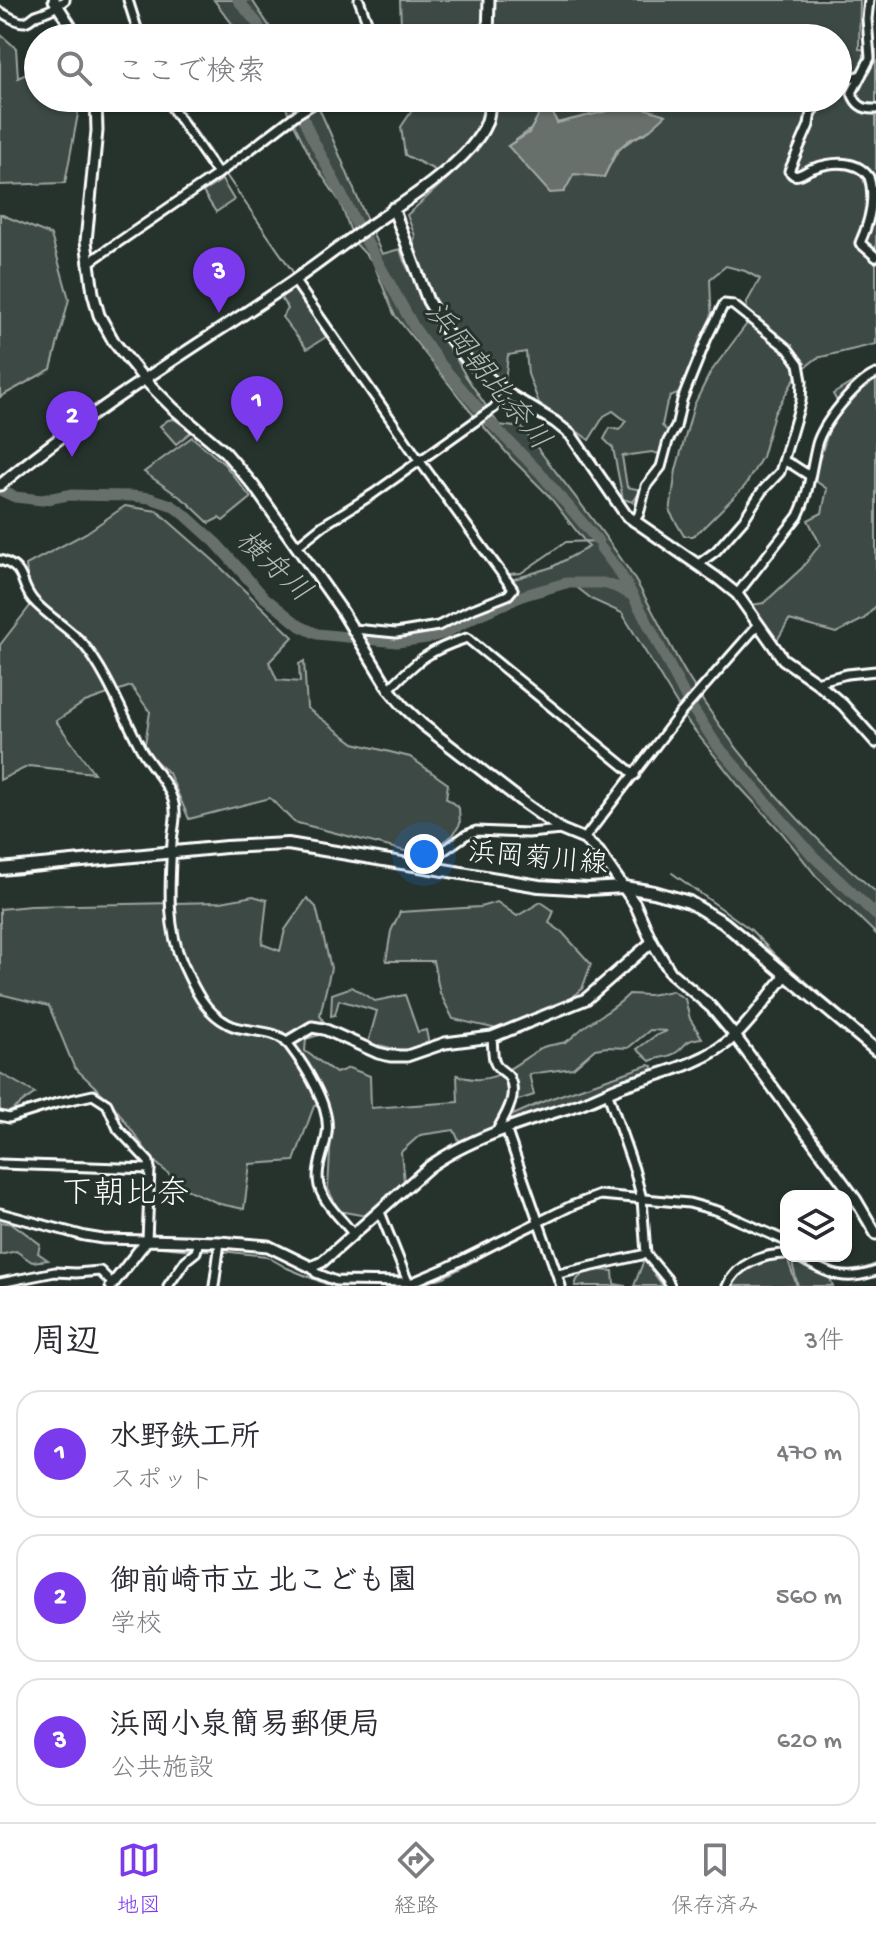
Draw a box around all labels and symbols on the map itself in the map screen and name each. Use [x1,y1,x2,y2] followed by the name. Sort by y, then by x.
[193,247,245,313] pin: 3
[415,296,557,459] water label: 浜岡朝比奈川
[231,376,283,442] pin: 1
[46,391,98,457] pin: 2
[227,523,318,612] water label: 横舟川
[404,834,444,874] your location
[466,837,609,883] street label: 浜岡菊川線
[61,1175,189,1215] district label: 下朝比奈

